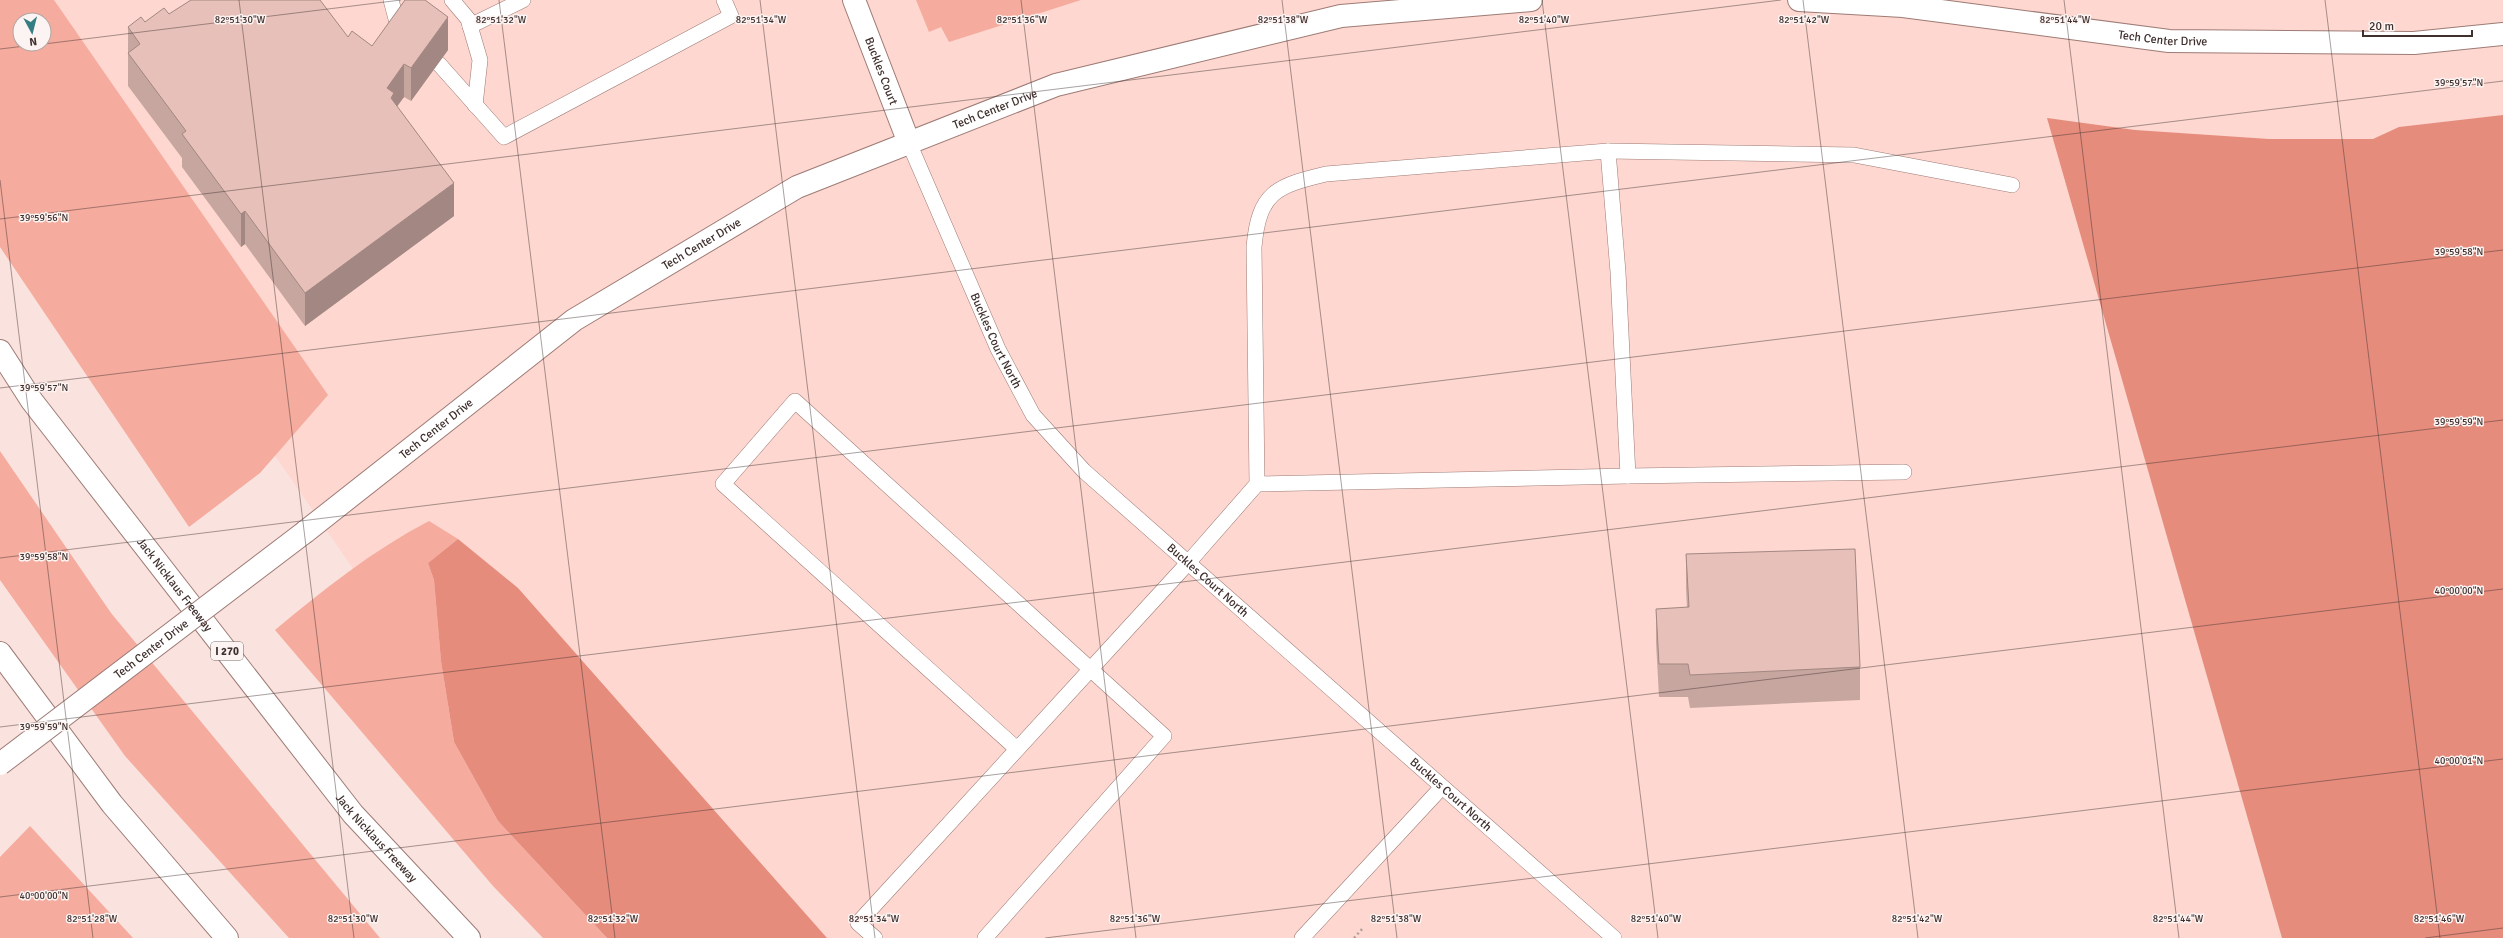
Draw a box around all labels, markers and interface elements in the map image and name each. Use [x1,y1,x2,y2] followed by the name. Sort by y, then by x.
[12,12,52,52] north arrow
[2363,12,2472,38] scale bar
[215,14,266,26] text: 82°51'30"W
[476,14,527,26] text: 82°51'32"W
[736,14,787,26] text: 82°51'34"W
[997,14,1048,26] text: 82°51'36"W
[1258,14,1309,26] text: 82°51'38"W
[1519,14,1570,26] text: 82°51'40"W
[1779,14,1830,26] text: 82°51'42"W
[2040,14,2091,26] text: 82°51'44"W
[2369,19,2394,34] text: 20 m
[2117,27,2207,49] street label: Tech Center Drive
[29,35,38,48] text: N
[861,35,901,107] street label: Buckles Court
[2435,77,2483,89] text: 39°59'57"N
[951,86,1040,133] street label: Tech Center Drive
[20,212,68,224] text: 39°59'56"N
[660,215,744,274] street label: Tech Center Drive
[2435,246,2483,258] text: 39°59'58"N
[967,291,1025,391] street label: Buckles Court North
[20,382,68,394] text: 39°59'57"N
[397,395,476,463] street label: Tech Center Drive
[2435,416,2483,428] text: 39°59'59"N
[133,535,216,635] street label: Jack Nicklaus Freeway
[1164,541,1252,621] street label: Buckles Court North
[20,551,68,563] text: 39°59'58"N
[2435,585,2483,597] text: 40°00'00"N
[111,616,192,682] street label: Tech Center Drive
[211,642,243,660] road number: I 270
[20,721,68,733] text: 39°59'59"N
[1407,755,1495,835] street label: Buckles Court North
[2435,755,2483,767] text: 40°00'01"N
[332,791,420,886] street label: Jack Nicklaus Freeway
[20,890,68,902] text: 40°00'00"N
[67,913,118,925] text: 82°51'28"W
[328,913,379,925] text: 82°51'30"W
[588,913,639,925] text: 82°51'32"W
[849,913,900,925] text: 82°51'34"W
[1110,913,1161,925] text: 82°51'36"W
[1371,913,1422,925] text: 82°51'38"W
[1631,913,1682,925] text: 82°51'40"W
[1892,913,1943,925] text: 82°51'42"W
[2153,913,2204,925] text: 82°51'44"W
[2414,913,2465,925] text: 82°51'46"W

